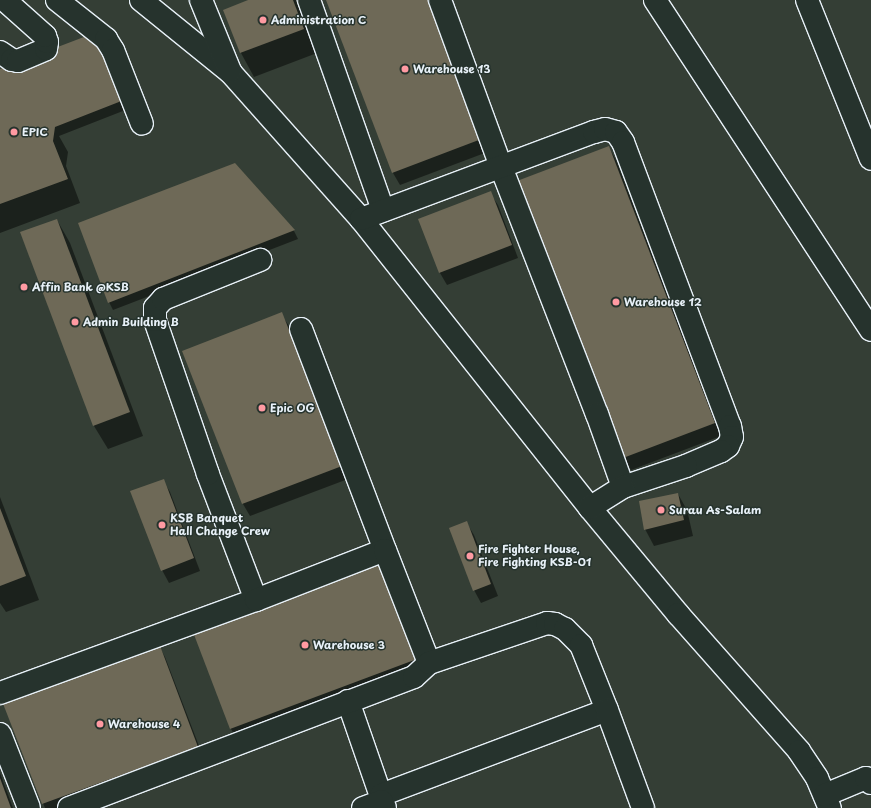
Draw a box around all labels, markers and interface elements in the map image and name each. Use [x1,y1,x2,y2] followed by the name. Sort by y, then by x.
[271,13,366,27] place label: Administration C
[258,15,268,25] marker: Administration C
[413,62,490,76] place label: Warehouse 13
[400,64,410,74] marker: Warehouse 13
[22,125,48,139] place label: EPIC
[9,127,19,137] marker: EPIC
[32,280,130,294] place label: Affin Bank @KSB
[19,282,29,292] marker: Affin Bank @KSB
[624,295,702,309] place label: Warehouse 12
[611,297,621,307] marker: Warehouse 12
[83,315,178,329] place label: Admin Building B
[70,317,80,327] marker: Admin Building B
[270,401,314,415] place label: Epic OG
[257,403,267,413] marker: Epic OG
[669,503,761,517] place label: Surau As-Salam
[656,505,666,515] marker: Surau As-Salam
[170,512,270,538] place label: KSB Banquet Hall Change Crew
[157,520,167,530] marker: KSB Banquet Hall Change Crew
[478,543,593,569] place label: Fire Fighter House, Fire Fighting KSB-01
[465,551,475,561] marker: Fire Fighter House, Fire Fighting KSB-01
[313,638,385,652] place label: Warehouse 3
[300,640,310,650] marker: Warehouse 3
[108,717,180,731] place label: Warehouse 4
[95,719,105,729] marker: Warehouse 4

